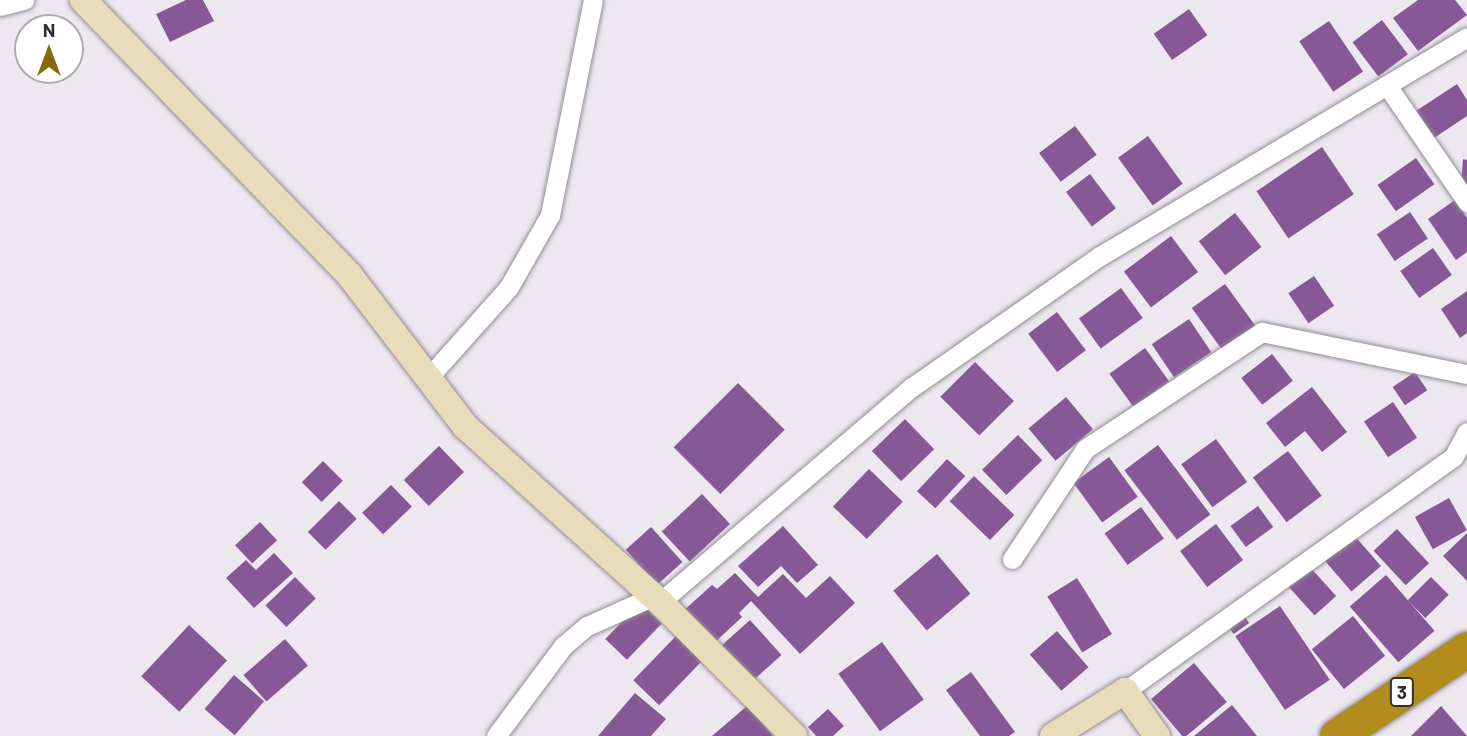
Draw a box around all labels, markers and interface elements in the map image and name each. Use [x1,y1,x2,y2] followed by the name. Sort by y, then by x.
[14,14,84,84] north arrow
[43,18,55,41] text: N
[1390,677,1414,708] road number: 3

